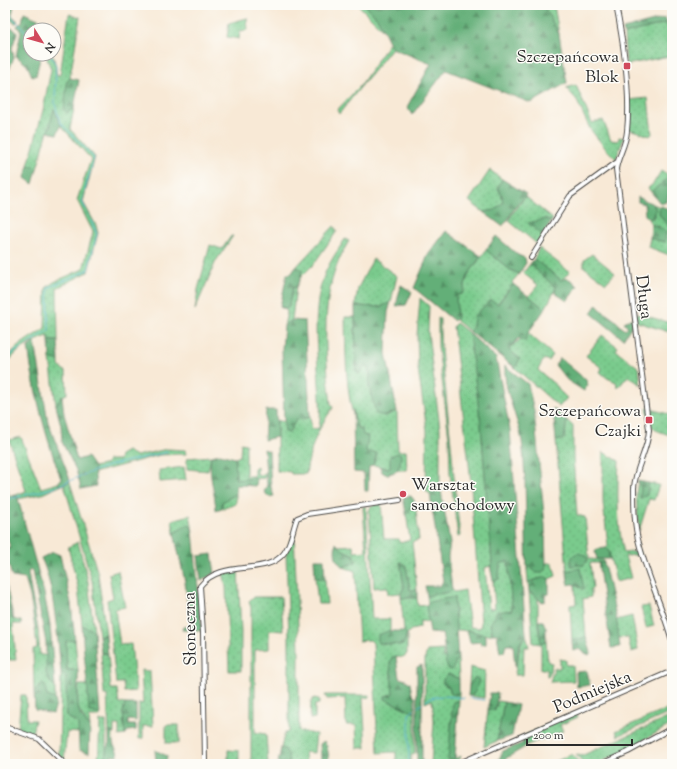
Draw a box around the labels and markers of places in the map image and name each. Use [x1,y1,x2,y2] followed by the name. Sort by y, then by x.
[516,46,619,90] place label: Szczepańcowa Blok
[622,61,632,71] marker: Szczepańcowa Blok
[538,400,641,444] place label: Szczepańcowa Czajki
[644,415,654,425] marker: Szczepańcowa Czajki
[411,474,515,518] place label: Warsztat samochodowy
[398,489,408,499] marker: Warsztat samochodowy

